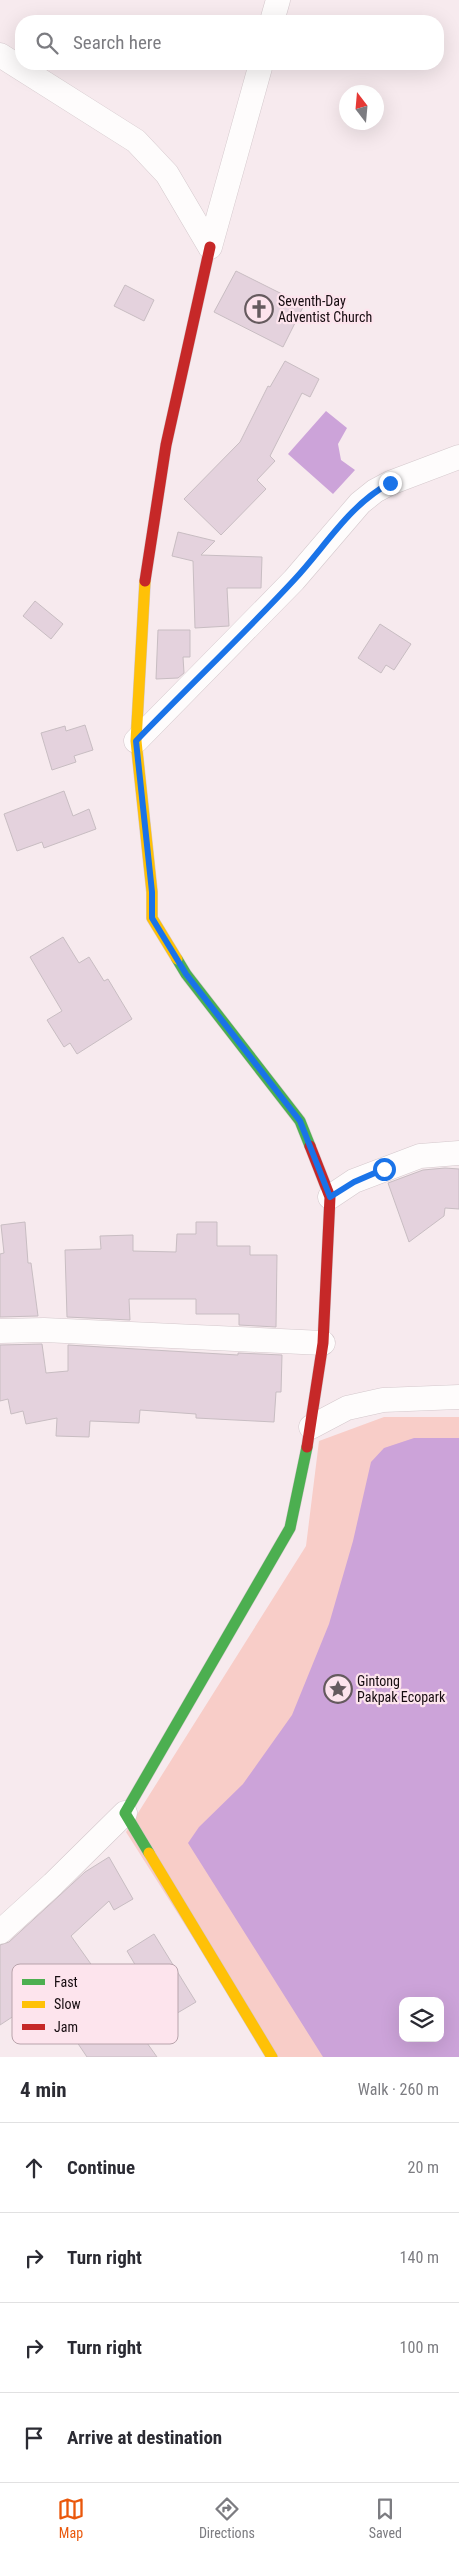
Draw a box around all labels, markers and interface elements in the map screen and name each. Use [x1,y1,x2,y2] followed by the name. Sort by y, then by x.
[15,15,444,70] search box
[33,29,61,57] icon: search
[73,31,161,54] text: Search here
[339,85,384,130] north arrow
[278,293,372,325] place label: Seventh-Day Adventist Church
[244,294,274,324] church icon: Seventh-Day Adventist Church
[379,472,402,495] route end
[373,1158,396,1181] route start
[357,1673,446,1705] place label: Gintong Pakpak Ecopark
[323,1674,353,1704] place icon: Gintong Pakpak Ecopark
[12,1964,178,2044] legend
[54,1974,78,1990] text: Fast
[54,1996,81,2012] text: Slow
[399,1997,444,2042] map controls
[399,1997,444,2042] button: layers
[54,2019,78,2035] text: Jam
[20,2078,67,2102] text: 4 min
[358,2080,439,2099] text: Walk · 260 m
[20,2154,48,2182] icon: ahead
[67,2156,135,2179] text: Continue
[407,2158,439,2177] text: 20 m
[20,2244,48,2272] icon: right
[67,2246,142,2269] text: Turn right
[400,2248,439,2267] text: 140 m
[20,2334,48,2362] icon: right
[67,2336,142,2359] text: Turn right
[400,2338,439,2357] text: 100 m
[20,2424,48,2452] icon: arrive
[67,2426,222,2449] text: Arrive at destination
[57,2495,85,2541] tab: Map
[199,2495,255,2541] tab: Directions
[369,2495,402,2541] tab: Saved

